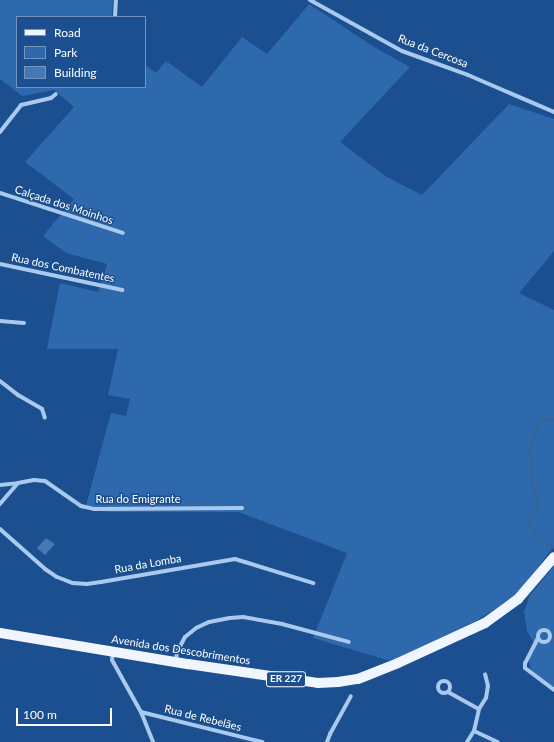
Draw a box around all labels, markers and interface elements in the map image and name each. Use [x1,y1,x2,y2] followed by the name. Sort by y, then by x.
[16,16,146,88] legend
[54,25,81,40] text: Road
[396,32,470,70] street label: Rua da Cercosa
[54,45,77,60] text: Park
[54,65,97,80] text: Building
[13,183,115,227] street label: Calçada dos Moinhos
[10,251,116,285] street label: Rua dos Combatentes
[95,492,181,506] street label: Rua do Emigrante
[114,552,182,576] street label: Rua da Lomba
[111,632,251,668] street label: Avenida dos Descobrimentos
[265,671,307,687] road number: ER 227
[18,700,114,726] scale bar
[163,702,243,734] street label: Rua de Rebelães
[23,707,57,722] text: 100 m

